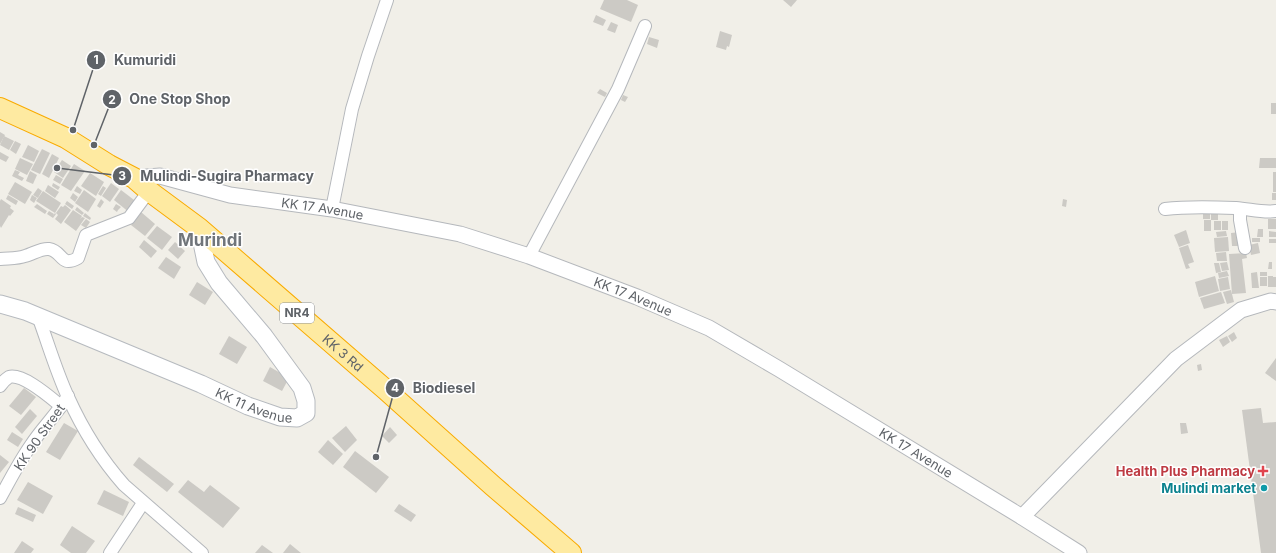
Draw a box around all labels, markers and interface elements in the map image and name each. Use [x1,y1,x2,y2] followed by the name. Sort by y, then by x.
[86,47,184,73] callout: Kumuridi
[114,51,176,68] text: Kumuridi
[93,52,99,67] text: 1
[102,86,239,112] callout: One Stop Shop
[129,90,231,107] text: One Stop Shop
[108,92,116,107] text: 2
[112,163,322,189] callout: Mulindi-Sugira Pharmacy
[140,167,314,184] text: Mulindi-Sugira Pharmacy
[118,168,126,183] text: 3
[280,194,365,223] street label: KK 17 Avenue
[178,230,242,250] district label: Murindi
[592,273,675,319] street label: KK 17 Avenue
[280,303,314,323] road number: NR4
[319,331,367,375] street label: KK 3 Rd
[385,375,483,401] callout: Biodiesel
[413,379,475,396] text: Biodiesel
[391,380,399,395] text: 4
[213,384,293,426] street label: KK 11 Avenue
[10,401,68,473] street label: KK 90 Street
[876,424,956,481] street label: KK 17 Avenue
[1116,463,1255,479] place label: Health Plus Pharmacy
[1258,466,1268,476] marker: Health Plus Pharmacy
[1161,480,1256,496] place label: Mulindi market
[1259,483,1269,493] marker: Mulindi market

